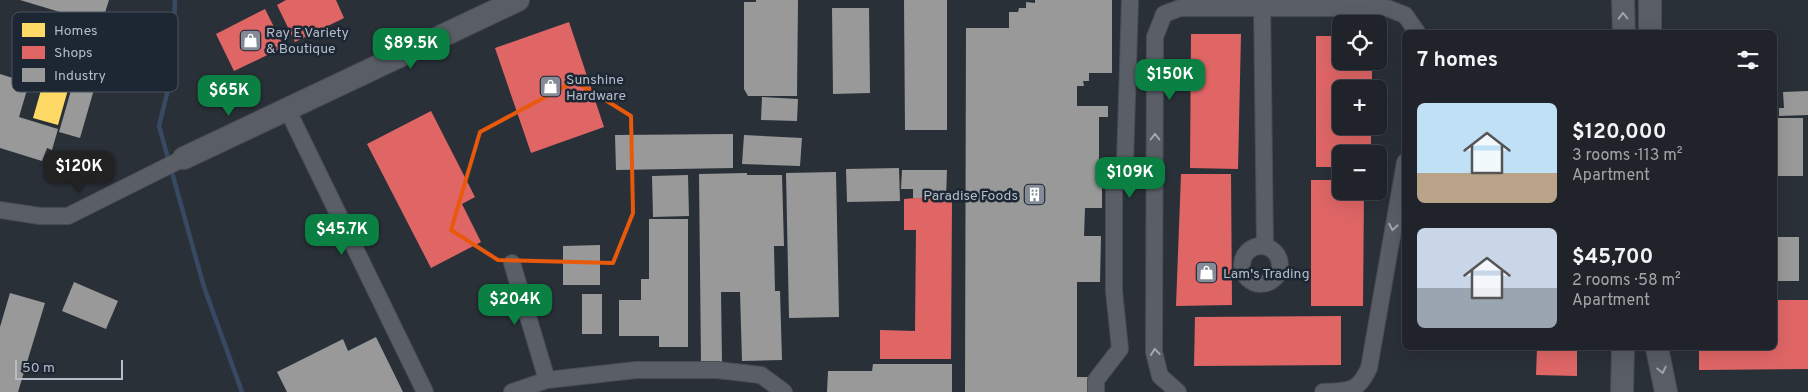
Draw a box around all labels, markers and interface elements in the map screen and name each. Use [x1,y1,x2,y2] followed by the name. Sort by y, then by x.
[12,12,178,92] legend
[1618,12,1628,20] one-way arrow
[1332,15,1387,200] map controls
[1332,15,1387,70] button: locate
[54,23,98,40] text: Homes
[266,25,349,58] place label: Ray E Variety & Boutique
[238,28,262,52] shop icon: Ray E Variety & Boutique
[370,28,452,70] pin: $89.5K
[384,34,438,54] text: $89.5K
[54,45,93,62] text: Shops
[1734,46,1762,74] icon: filters
[1417,47,1498,74] text: 7 homes
[1135,58,1205,101] pin: $150K
[1146,65,1194,85] text: $150K
[54,68,106,85] text: Industry
[566,72,626,105] place label: Sunshine Hardware
[199,74,259,117] pin: $65K
[538,75,562,99] shop icon: Sunshine Hardware
[1332,80,1387,135] button: +
[209,81,249,101] text: $65K
[1572,119,1667,146] text: $120,000
[1457,123,1517,183] icon: home
[1150,133,1160,140] one-way arrow
[1332,145,1387,200] button: −
[1572,146,1683,166] text: 3 rooms · 113 m²
[44,150,114,193] pin: $120K
[1095,156,1165,199] pin: $109K
[55,157,103,177] text: $120K
[1106,163,1154,183] text: $109K
[1572,166,1650,186] text: Apartment
[1022,183,1046,207] building icon: Paradise Foods
[923,188,1018,205] place label: Paradise Foods
[301,214,383,256] pin: $45.7K
[316,220,368,240] text: $45.7K
[1388,224,1399,232] one-way arrow
[1572,244,1653,271] text: $45,700
[1457,248,1517,308] icon: home
[1195,261,1219,285] shop icon: Lam's Trading
[1223,266,1310,283] place label: Lam's Trading
[1572,271,1681,291] text: 2 rooms · 58 m²
[480,284,550,326] pin: $204K
[489,290,541,310] text: $204K
[1572,291,1650,311] text: Apartment
[1150,348,1161,356] one-way arrow
[15,357,122,380] scale bar
[22,360,55,377] text: 50 m
[1656,365,1666,374] one-way arrow

